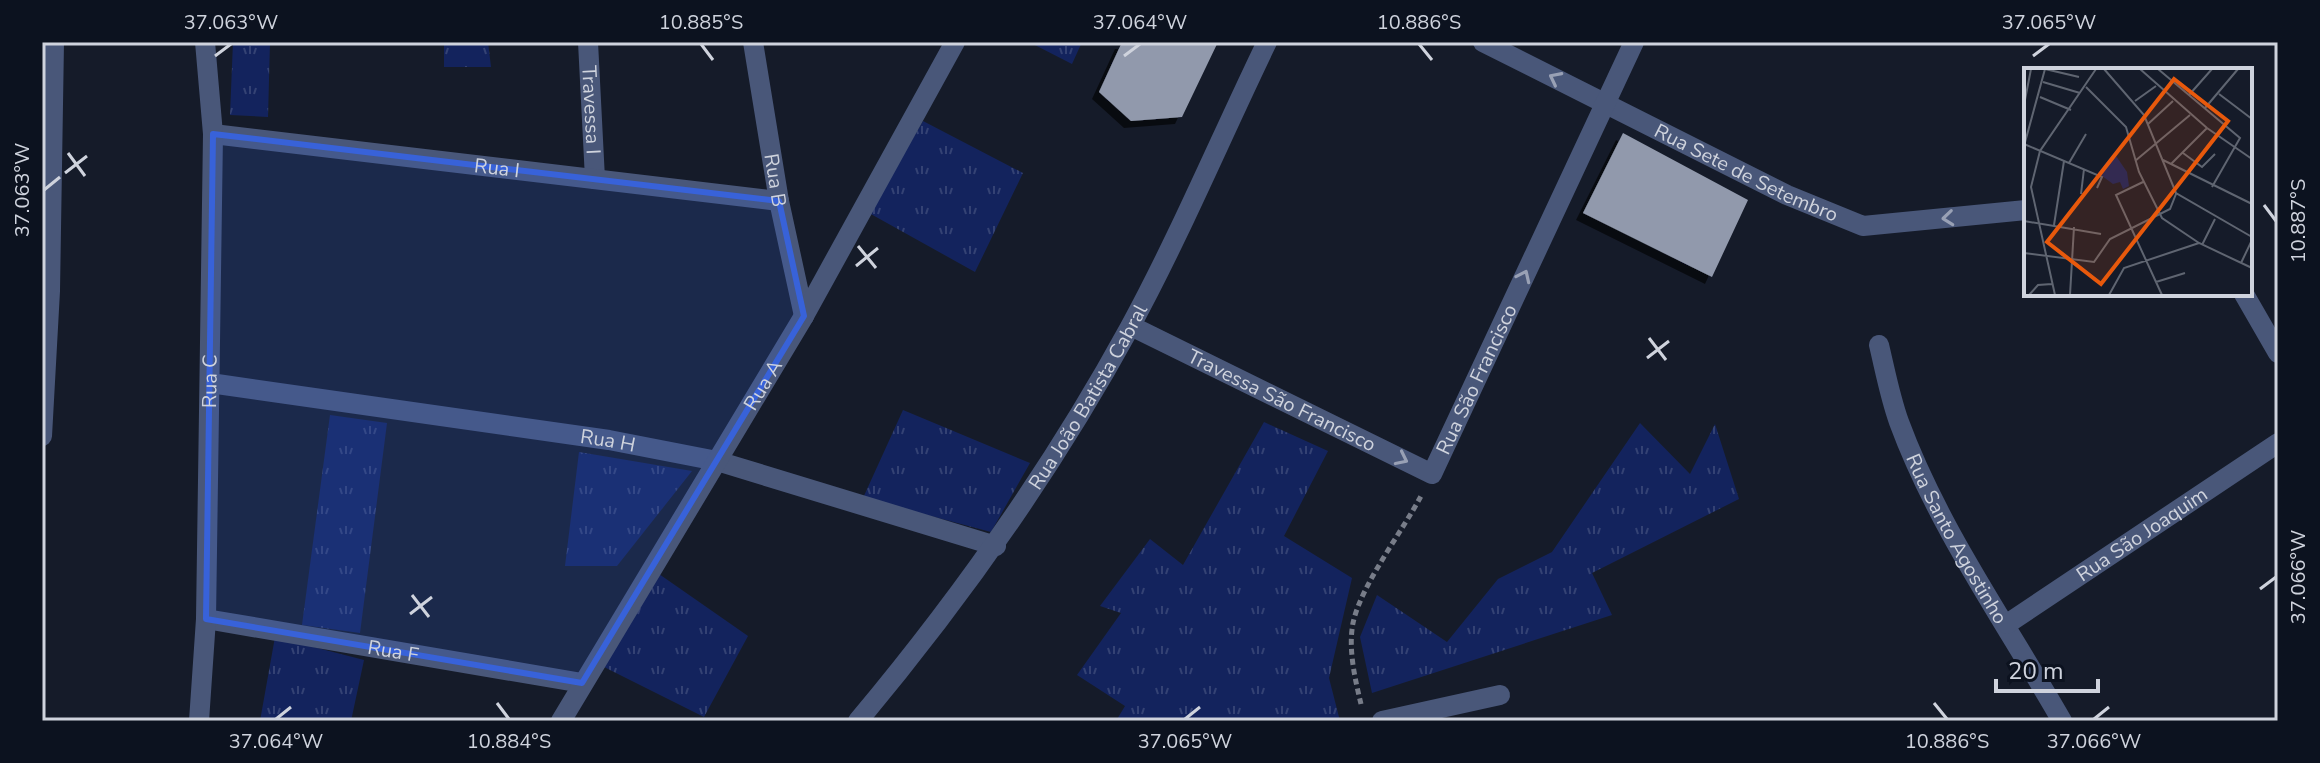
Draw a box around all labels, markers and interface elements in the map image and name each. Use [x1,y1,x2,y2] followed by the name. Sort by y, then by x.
[184,9,278,36] text: 37.063°W
[659,9,743,36] text: 10.885°S
[1093,9,1187,36] text: 37.064°W
[1377,9,1461,36] text: 10.886°S
[2002,9,2096,36] text: 37.065°W
[576,65,607,155] street label: Travessa I
[2024,68,2252,296] inset map
[1548,72,1563,87] one-way arrow
[1650,117,1842,228] street label: Rua Sete de Setembro
[9,143,36,237] text: 37.063°W
[758,151,793,209] street label: Rua B
[473,152,521,184] street label: Rua I
[2285,179,2312,263] text: 10.887°S
[1941,209,1954,226] one-way arrow
[1514,270,1530,284] one-way arrow
[1022,299,1153,495] street label: Rua João Batista Cabral
[1430,300,1523,459] street label: Rua São Francisco
[1183,342,1380,458] street label: Travessa São Francisco
[196,354,223,408] street label: Rua C
[737,354,789,415] street label: Rua A
[579,423,638,458] street label: Rua H
[1393,449,1408,465] one-way arrow
[1900,449,2014,629] street label: Rua Santo Agostinho
[2071,480,2213,588] street label: Rua São Joaquim
[2285,530,2312,624] text: 37.066°W
[366,633,421,669] street label: Rua F
[1996,643,2098,693] scale bar
[2008,655,2064,687] text: 20 m
[229,728,323,755] text: 37.064°W
[467,728,551,755] text: 10.884°S
[1138,728,1232,755] text: 37.065°W
[1905,728,1989,755] text: 10.886°S
[2047,728,2141,755] text: 37.066°W

